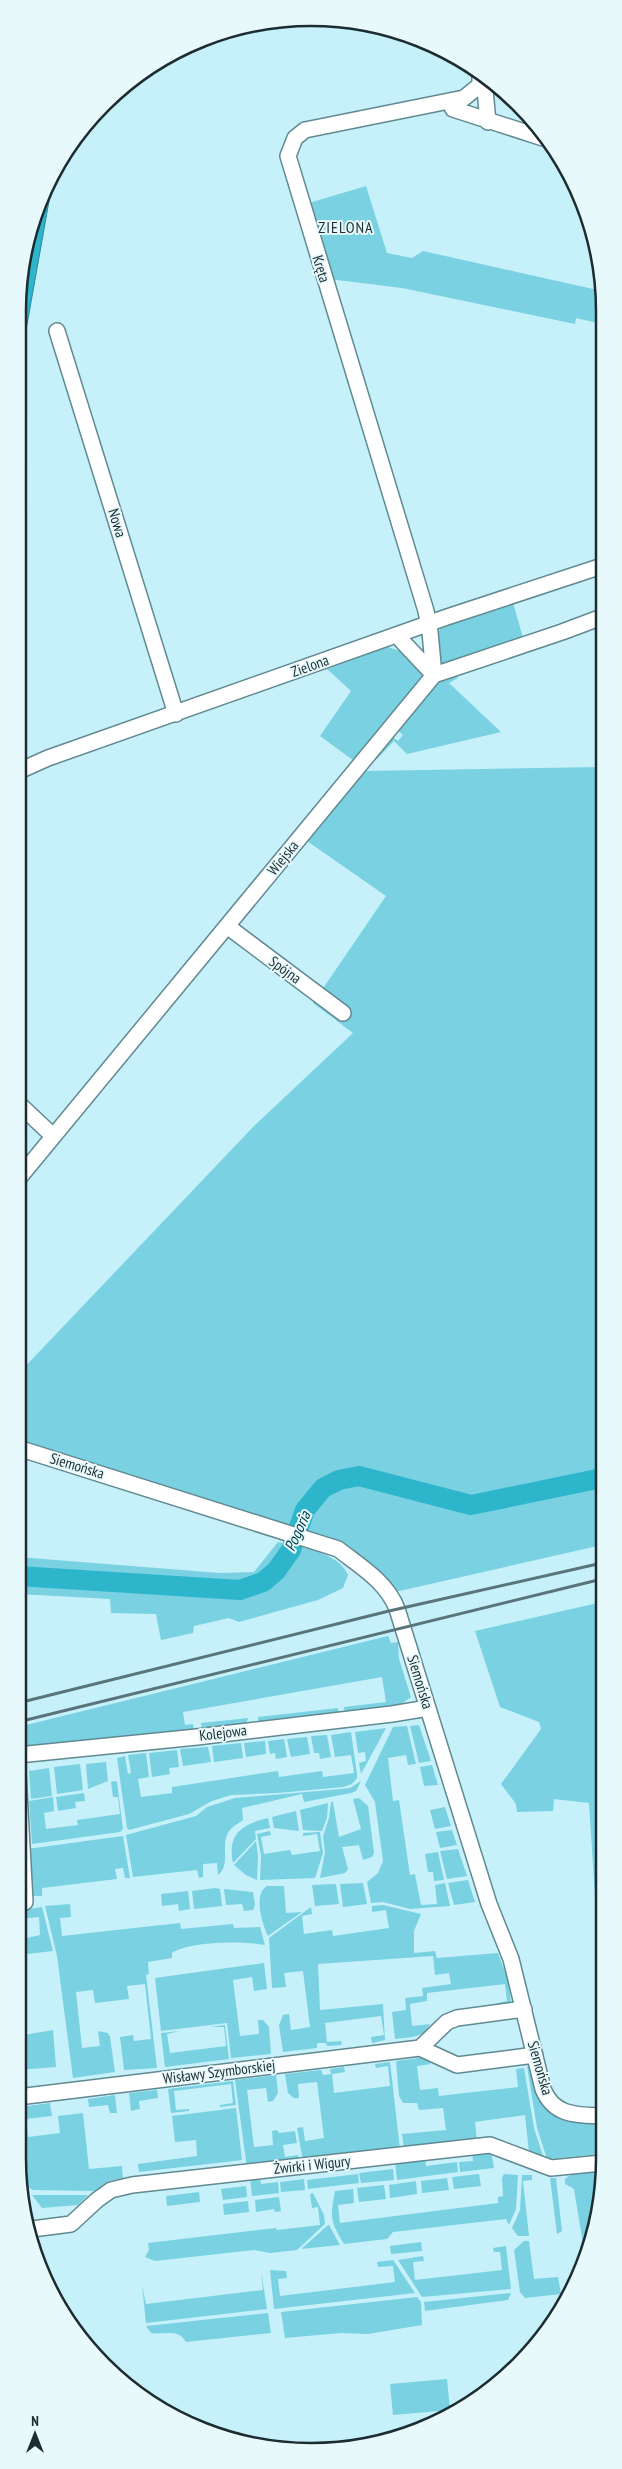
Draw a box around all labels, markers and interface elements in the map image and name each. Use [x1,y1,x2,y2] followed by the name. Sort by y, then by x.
[318,217,374,237] district label: ZIELONA
[308,253,335,285] street label: Kręta
[104,506,131,540] street label: Nowa
[288,650,331,681] street label: Zielona
[263,836,302,879] street label: Wiejska
[265,952,305,988] street label: Spójna
[48,1448,107,1483] street label: Siemońska
[279,1506,315,1554] water label: Pogoria
[403,1652,438,1711] street label: Siemońska
[198,1720,248,1745] street label: Kolejowa
[524,2039,557,2097] street label: Siemońska
[162,2055,276,2088] street label: Wisławy Szymborskiej
[273,2151,352,2178] street label: Żwirki i Wigury
[10,2409,60,2459] north arrow
[31,2412,39,2430] text: N

